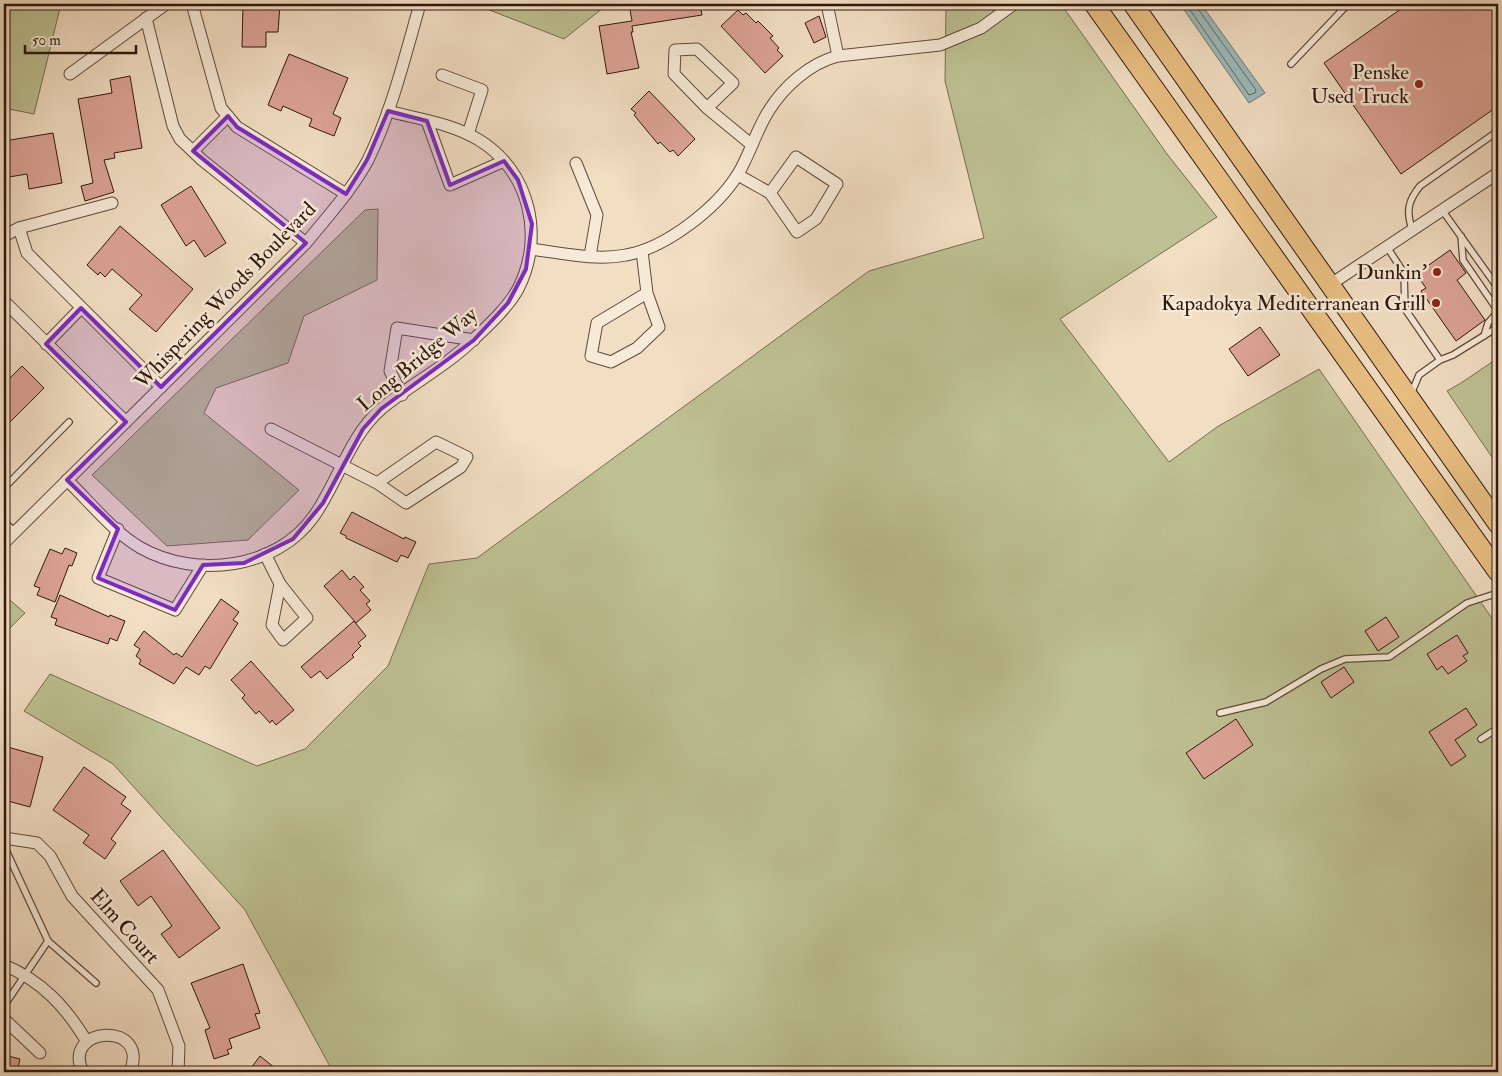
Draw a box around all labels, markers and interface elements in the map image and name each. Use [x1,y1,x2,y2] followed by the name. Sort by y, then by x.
[25,22,136,54] scale bar
[32,31,61,50] text: 50 m
[1311,59,1409,110] place label: Penske Used Truck
[1413,78,1425,90] marker: Penske Used Truck
[128,196,322,395] street label: Whispering Woods Boulevard
[1356,259,1427,286] place label: Dunkin'
[1431,266,1443,278] marker: Dunkin'
[1161,290,1427,317] place label: Kapadokya Mediterranean Grill
[1430,297,1442,309] marker: Kapadokya Mediterranean Grill
[352,301,484,418] street label: Long Bridge Way
[84,883,166,970] street label: Elm Court

